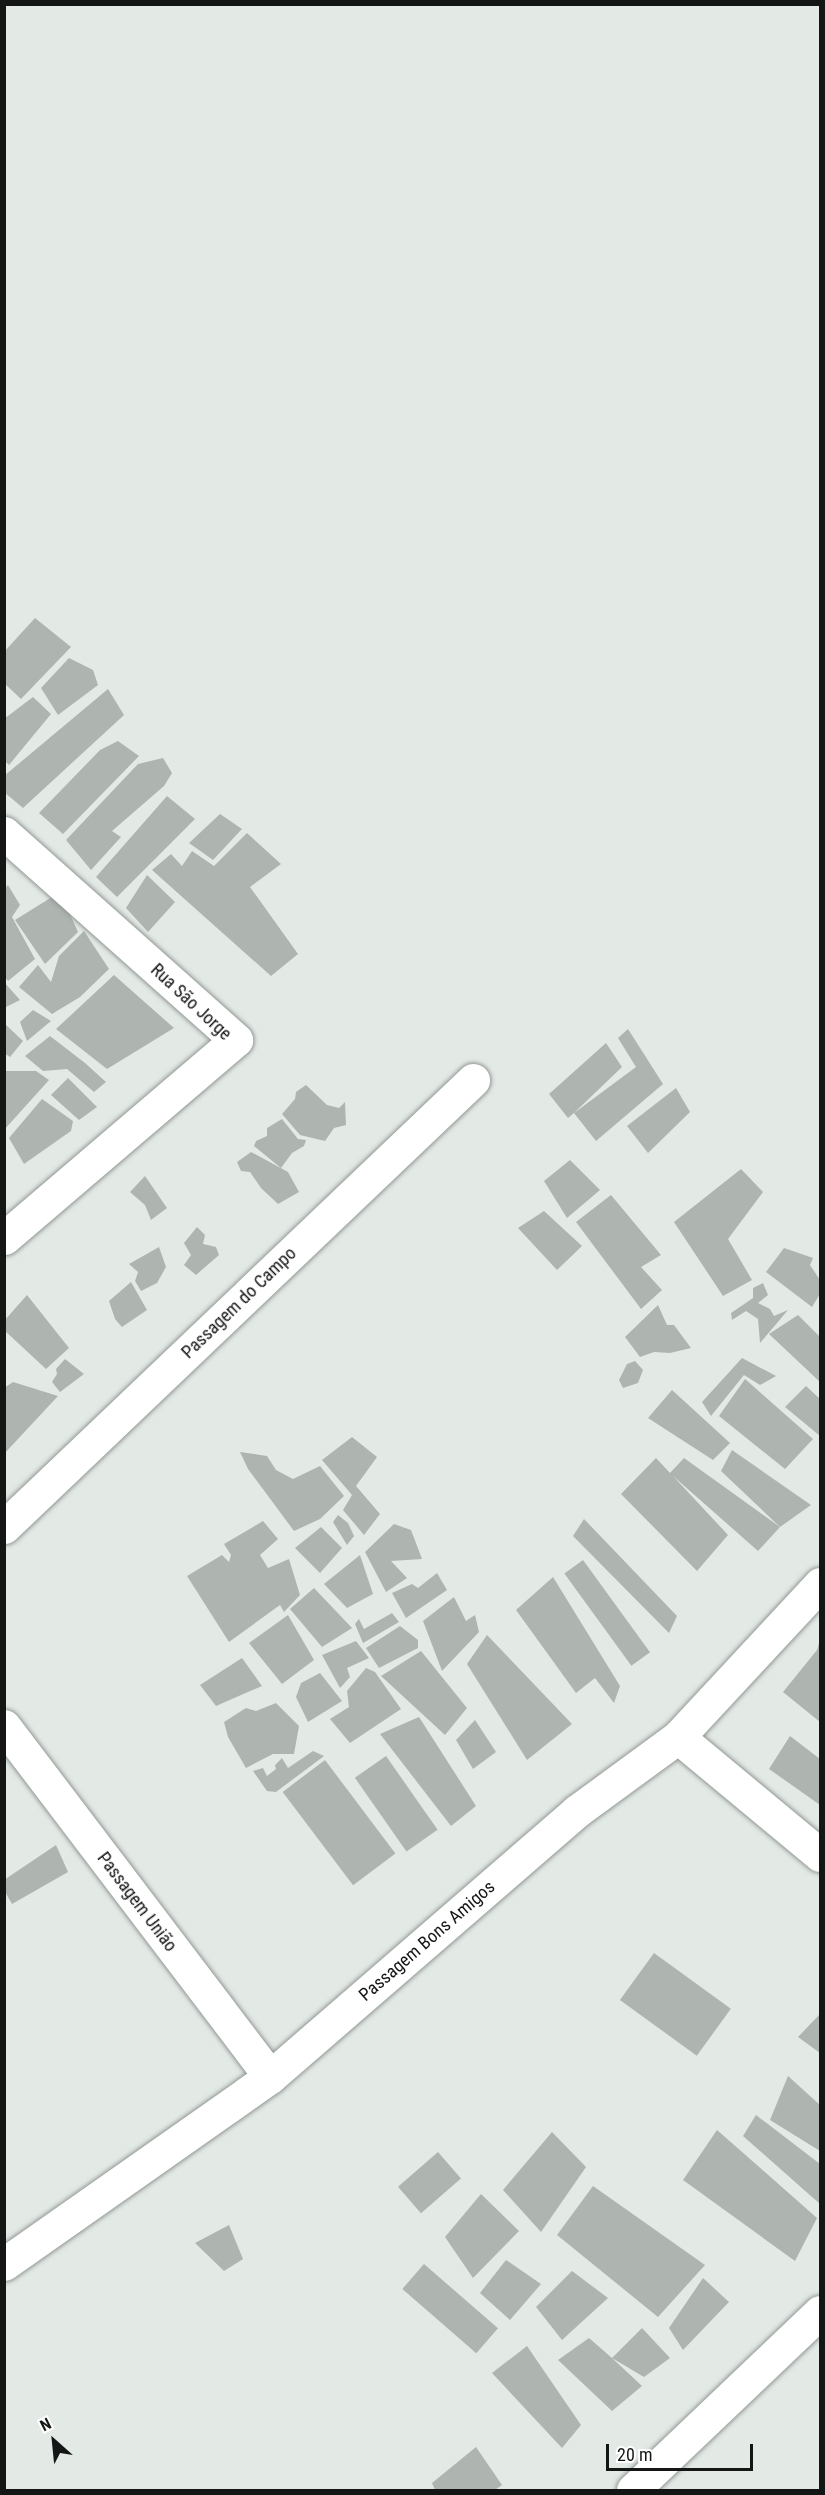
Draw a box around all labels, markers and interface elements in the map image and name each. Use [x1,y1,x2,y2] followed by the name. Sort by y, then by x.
[146,959,236,1045] street label: Rua São Jorge
[177,1243,301,1363] street label: Passagem do Campo
[93,1848,181,1956] street label: Passagem União
[355,1876,499,2006] street label: Passagem Bons Amigos
[24,2411,84,2471] north arrow
[37,2414,54,2435] text: N
[609,2432,756,2470] scale bar
[617,2444,652,2465] text: 20 m

